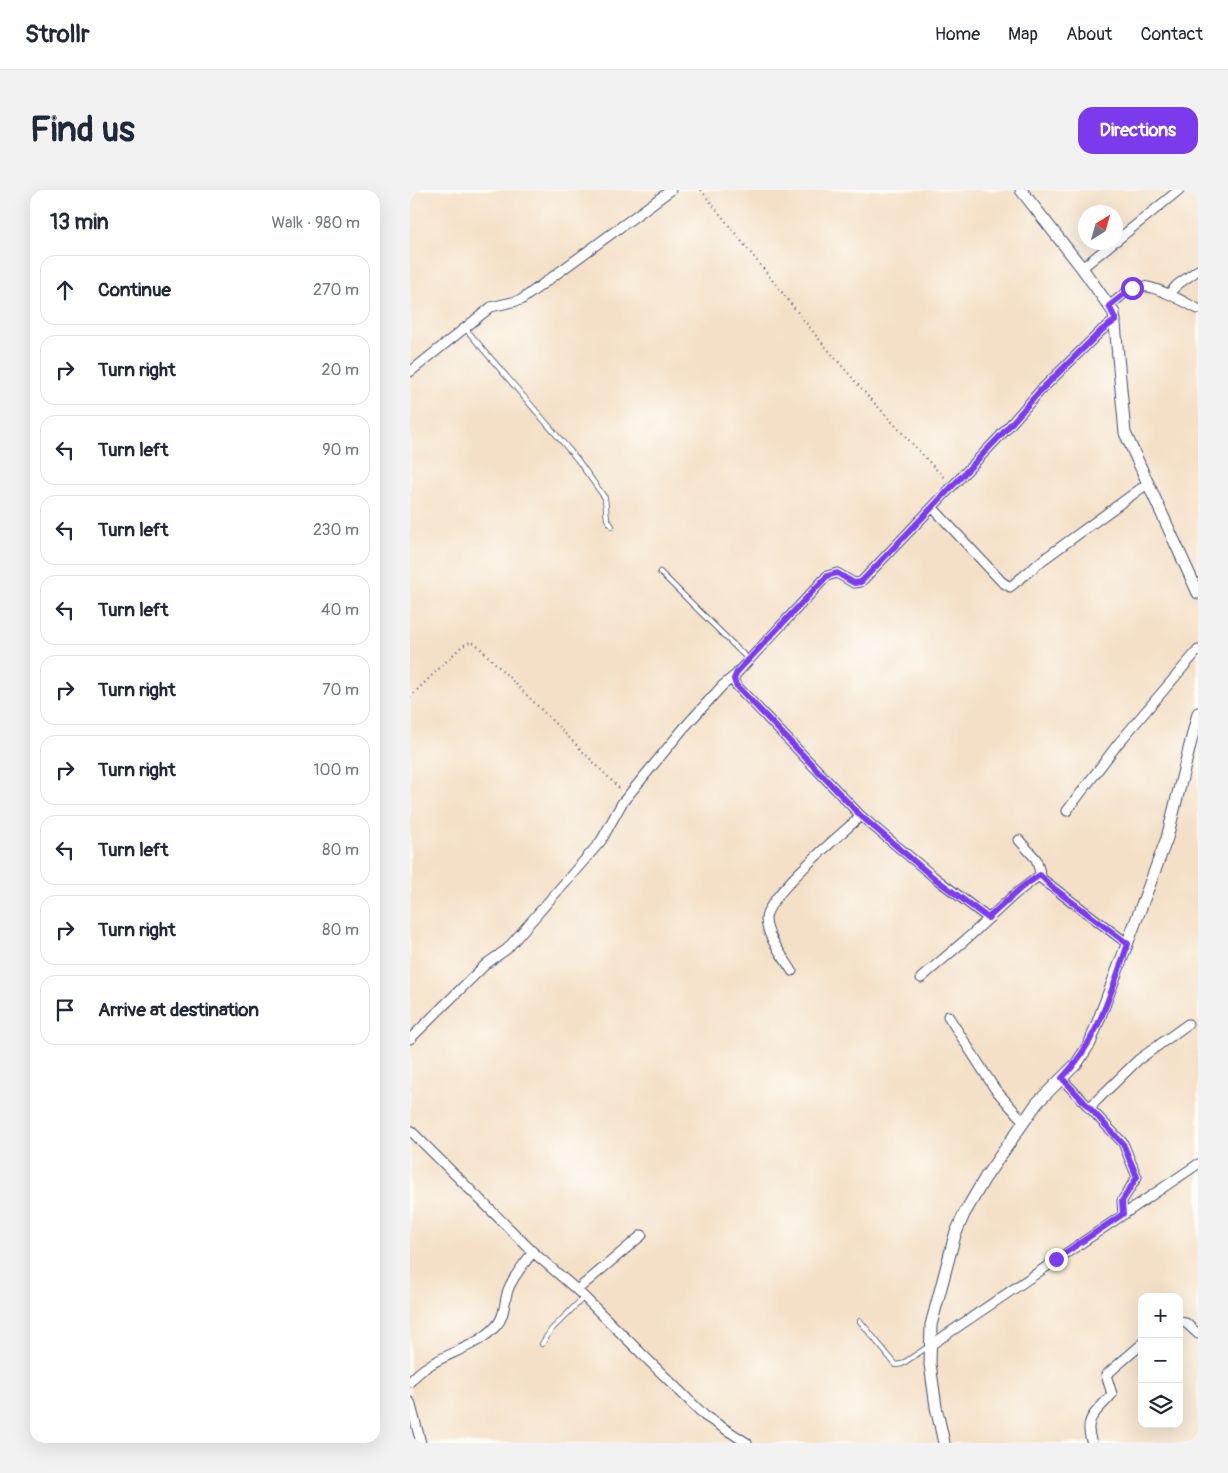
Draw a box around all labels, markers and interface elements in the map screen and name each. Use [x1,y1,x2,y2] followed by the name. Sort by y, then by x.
[25,20,90,49] text: Strollr
[935,23,980,46] text: Home
[1008,23,1038,46] text: Map
[1066,23,1112,46] text: About
[1140,23,1203,46] text: Contact
[1078,107,1198,154] button: Directions
[30,108,135,152] text: Find us
[1078,205,1123,250] north arrow
[50,209,109,236] text: 13 min
[271,213,360,233] text: Walk · 980 m
[51,276,79,304] icon: ahead
[1121,277,1144,300] route start
[98,278,171,302] text: Continue
[313,280,359,300] text: 270 m
[51,356,79,384] icon: right
[98,358,176,382] text: Turn right
[321,360,359,380] text: 20 m
[51,436,79,464] icon: left
[98,438,168,462] text: Turn left
[322,440,359,460] text: 90 m
[51,516,79,544] icon: left
[98,518,168,542] text: Turn left
[313,520,359,540] text: 230 m
[51,596,79,624] icon: left
[98,598,168,622] text: Turn left
[321,600,359,620] text: 40 m
[51,676,79,704] icon: right
[98,678,176,702] text: Turn right
[322,680,359,700] text: 70 m
[51,756,79,784] icon: right
[98,758,176,782] text: Turn right
[313,760,359,780] text: 100 m
[51,836,79,864] icon: left
[98,838,168,862] text: Turn left
[322,840,359,860] text: 80 m
[51,916,79,944] icon: right
[98,918,176,942] text: Turn right
[322,920,359,940] text: 80 m
[51,996,79,1024] icon: arrive
[98,998,259,1022] text: Arrive at destination
[1045,1248,1068,1271] route end
[1138,1293,1183,1428] map controls
[1138,1293,1183,1338] button: +
[1138,1338,1183,1383] button: −
[1138,1383,1183,1428] button: layers

